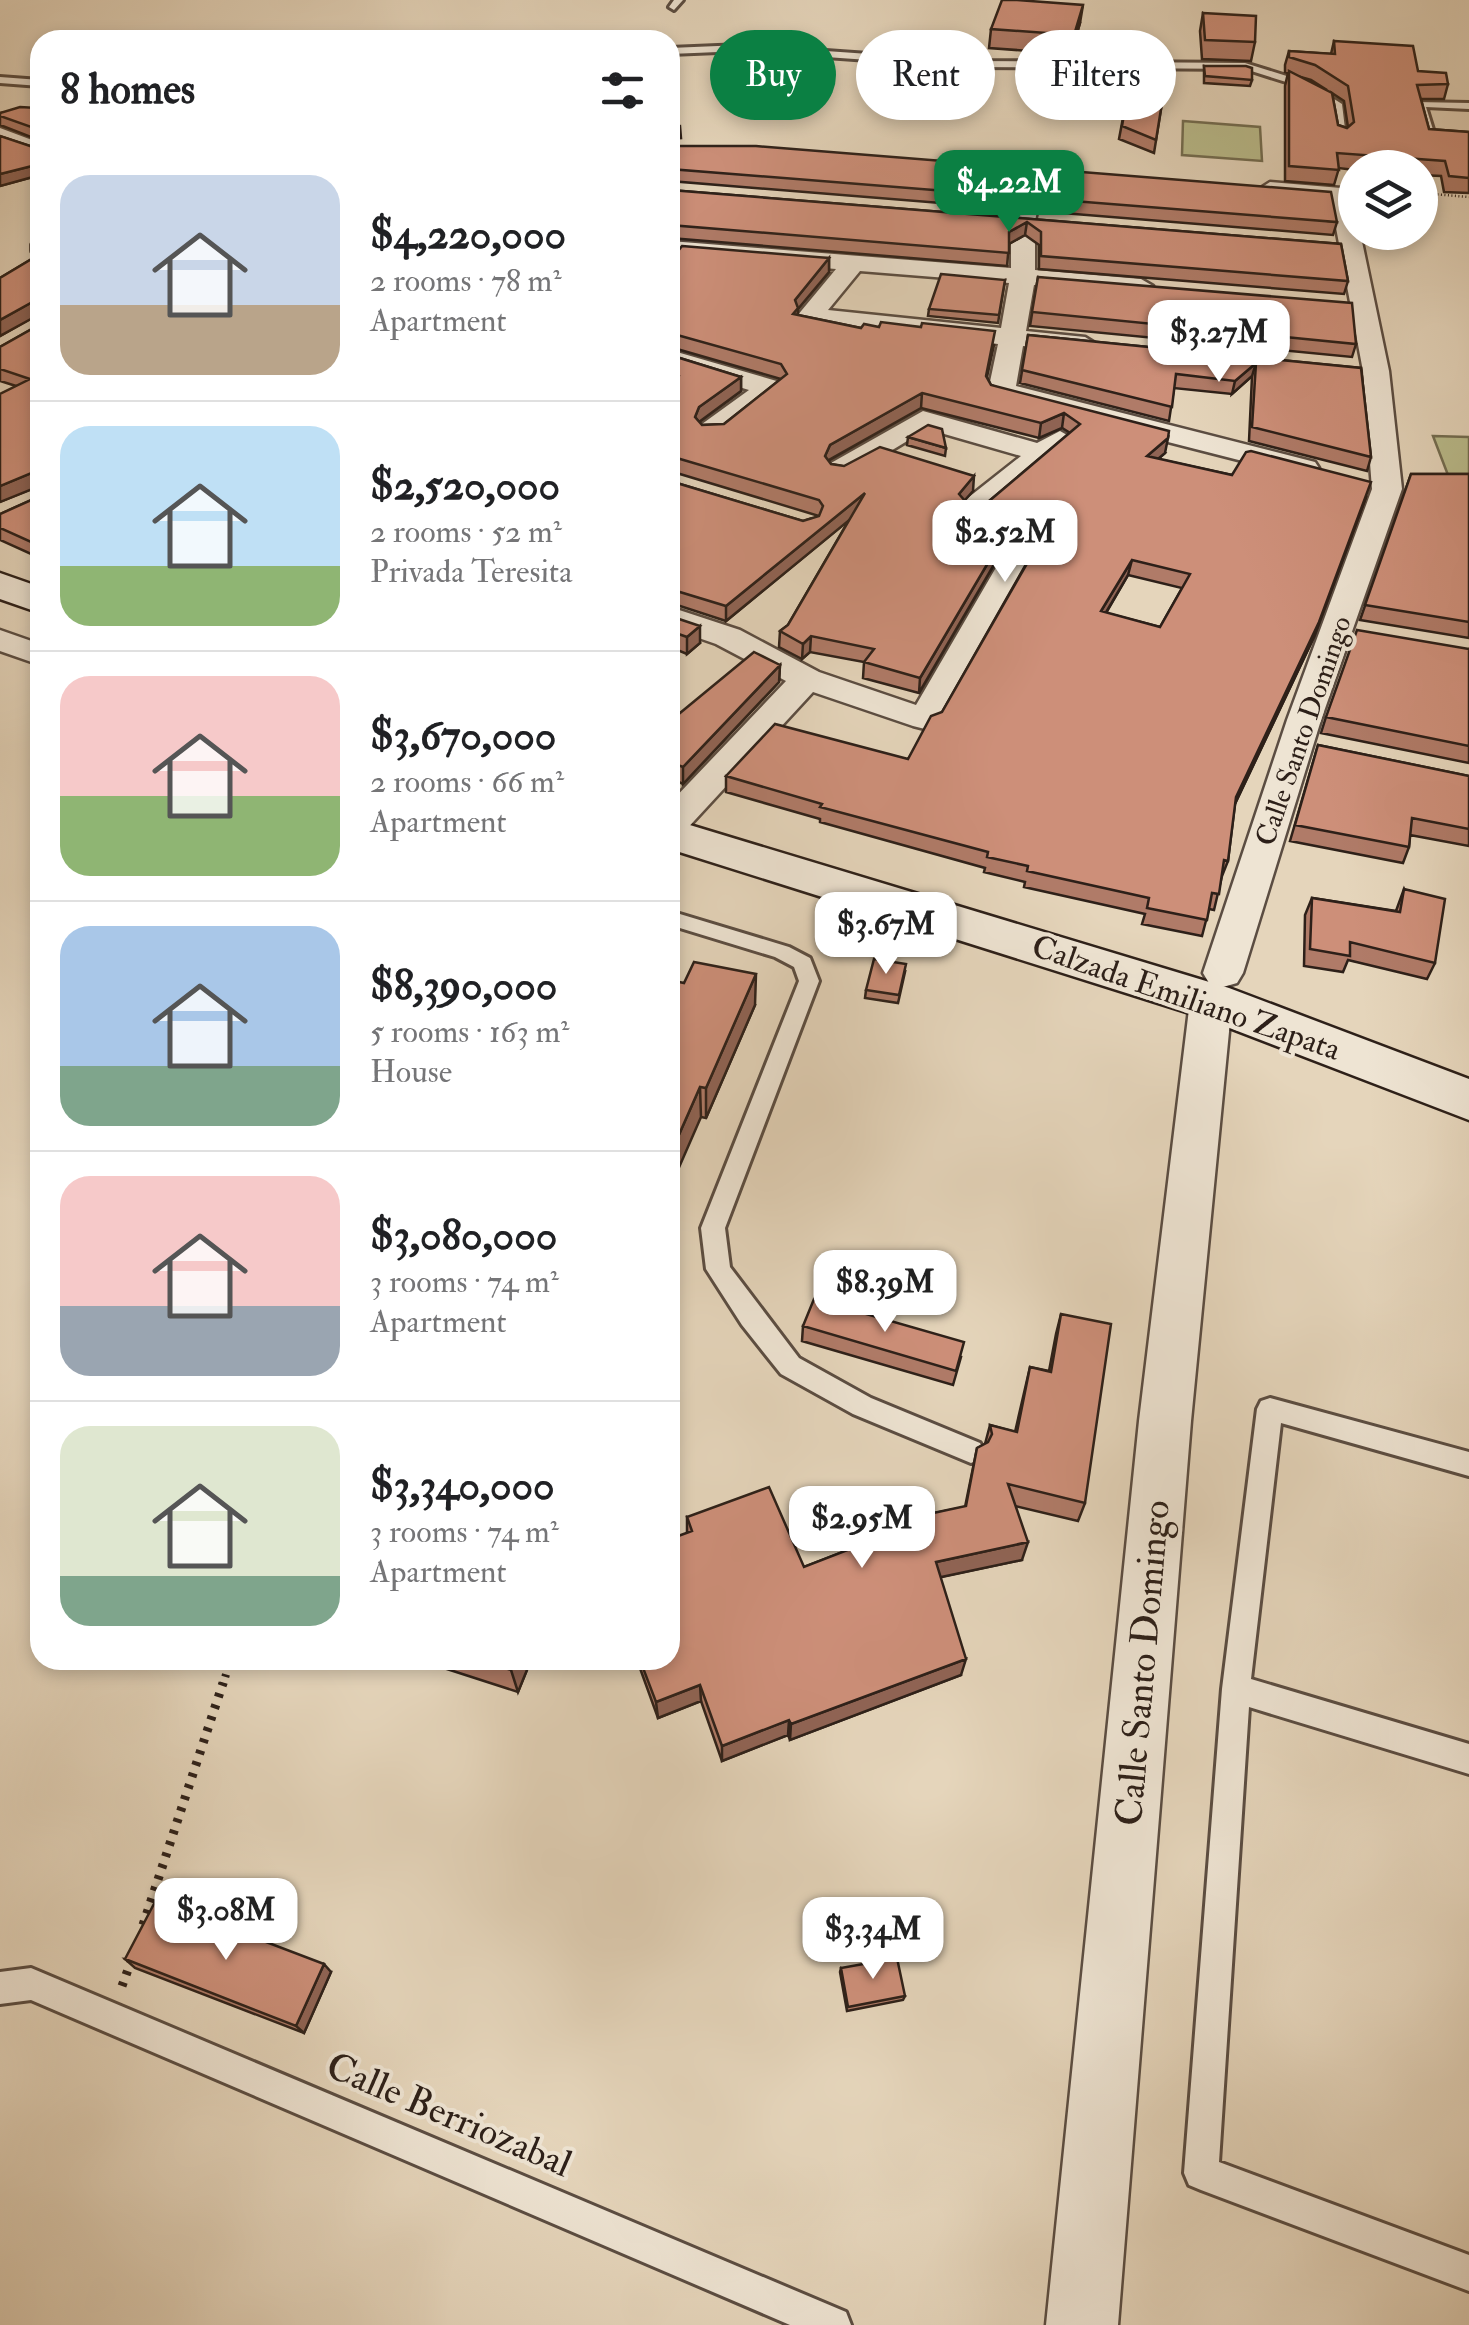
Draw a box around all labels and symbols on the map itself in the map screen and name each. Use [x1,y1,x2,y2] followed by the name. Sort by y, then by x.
[928,150,1090,235] pin: $4.22M
[1138,300,1300,385] pin: $3.27M
[924,500,1086,585] pin: $2.52M
[1248,612,1360,850] street label: Calle Santo Domingo
[805,892,967,977] pin: $3.67M
[1026,926,1346,1070] street label: Calzada Emiliano Zapata
[804,1250,966,1335] pin: $8.39M
[781,1486,943,1571] pin: $2.95M
[1105,1498,1181,1828] street label: Calle Santo Domingo
[145,1878,307,1963] pin: $3.08M
[792,1897,954,1982] pin: $3.34M
[319,2042,579,2188] street label: Calle Berriozabal

